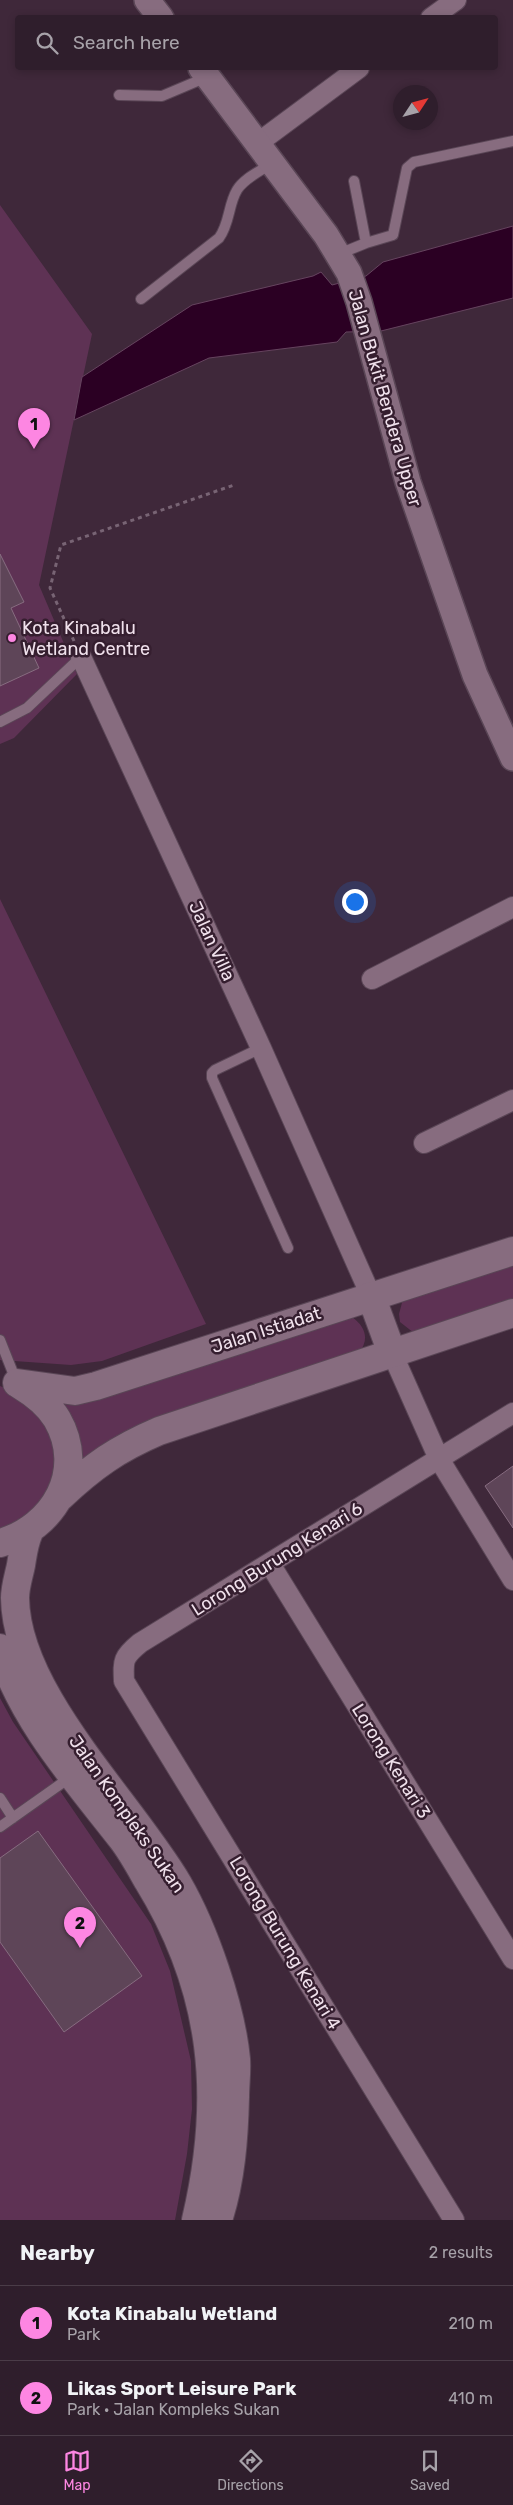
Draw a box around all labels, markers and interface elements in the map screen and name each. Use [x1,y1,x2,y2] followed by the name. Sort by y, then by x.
[15,15,498,70] search box
[33,29,61,57] icon: search
[73,31,180,54] text: Search here
[393,85,438,130] north arrow
[343,287,427,509] street label: Jalan Bukit Bendera Upper
[18,408,50,449] pin: 1
[22,617,150,660] place label: Kota Kinabalu Wetland Centre
[6,632,18,644] marker: Kota Kinabalu Wetland Centre
[342,889,368,915] your location
[184,898,240,984] street label: Jalan Villa
[208,1302,324,1358] street label: Jalan Istiadat
[187,1497,367,1621] street label: Lorong Burung Kenari 6
[347,1700,435,1822] street label: Lorong Kenari 3
[64,1731,190,1897] street label: Jalan Kompleks Sukan
[225,1853,345,2033] street label: Lorong Burung Kenari 4
[64,1907,96,1948] pin: 2
[20,2240,95,2265] text: Nearby
[429,2243,493,2262] text: 2 results
[67,2302,277,2325] text: Kota Kinabalu Wetland
[32,2314,40,2333] text: 1
[448,2314,493,2333] text: 210 m
[67,2325,100,2344] text: Park
[67,2377,296,2400] text: Likas Sport Leisure Park
[31,2389,41,2408] text: 2
[448,2389,493,2408] text: 410 m
[67,2400,280,2419] text: Park · Jalan Kompleks Sukan
[63,2447,91,2494] tab: Map
[217,2447,284,2494] tab: Directions
[410,2447,450,2494] tab: Saved

